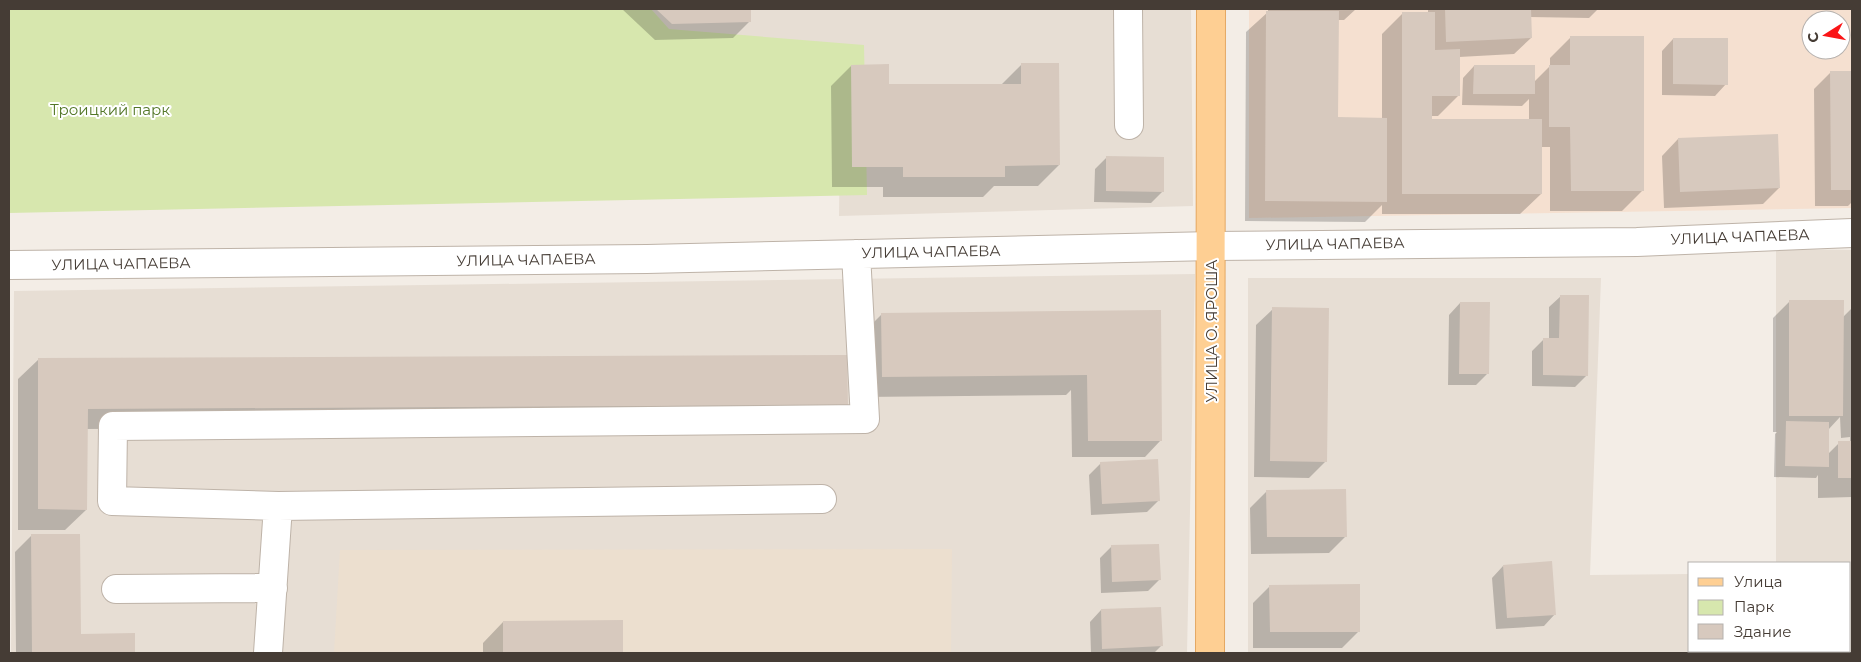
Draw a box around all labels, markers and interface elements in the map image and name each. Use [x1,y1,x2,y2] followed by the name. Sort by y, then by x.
[1801,10,1851,60] north arrow
[1803,31,1823,44] text: С
[50,100,170,119] park label: Троицкий парк
[1670,225,1810,248] street label: УЛИЦА ЧАПАЕВА
[1265,233,1405,254] street label: УЛИЦА ЧАПАЕВА
[861,241,1001,262] street label: УЛИЦА ЧАПАЕВА
[456,249,596,270] street label: УЛИЦА ЧАПАЕВА
[51,253,191,274] street label: УЛИЦА ЧАПАЕВА
[1202,259,1221,403] street label: УЛИЦА О. ЯРОША
[1688,562,1851,652] legend
[1734,572,1782,591] text: Улица
[1734,597,1774,616] text: Парк
[1734,622,1792,641] text: Здание

